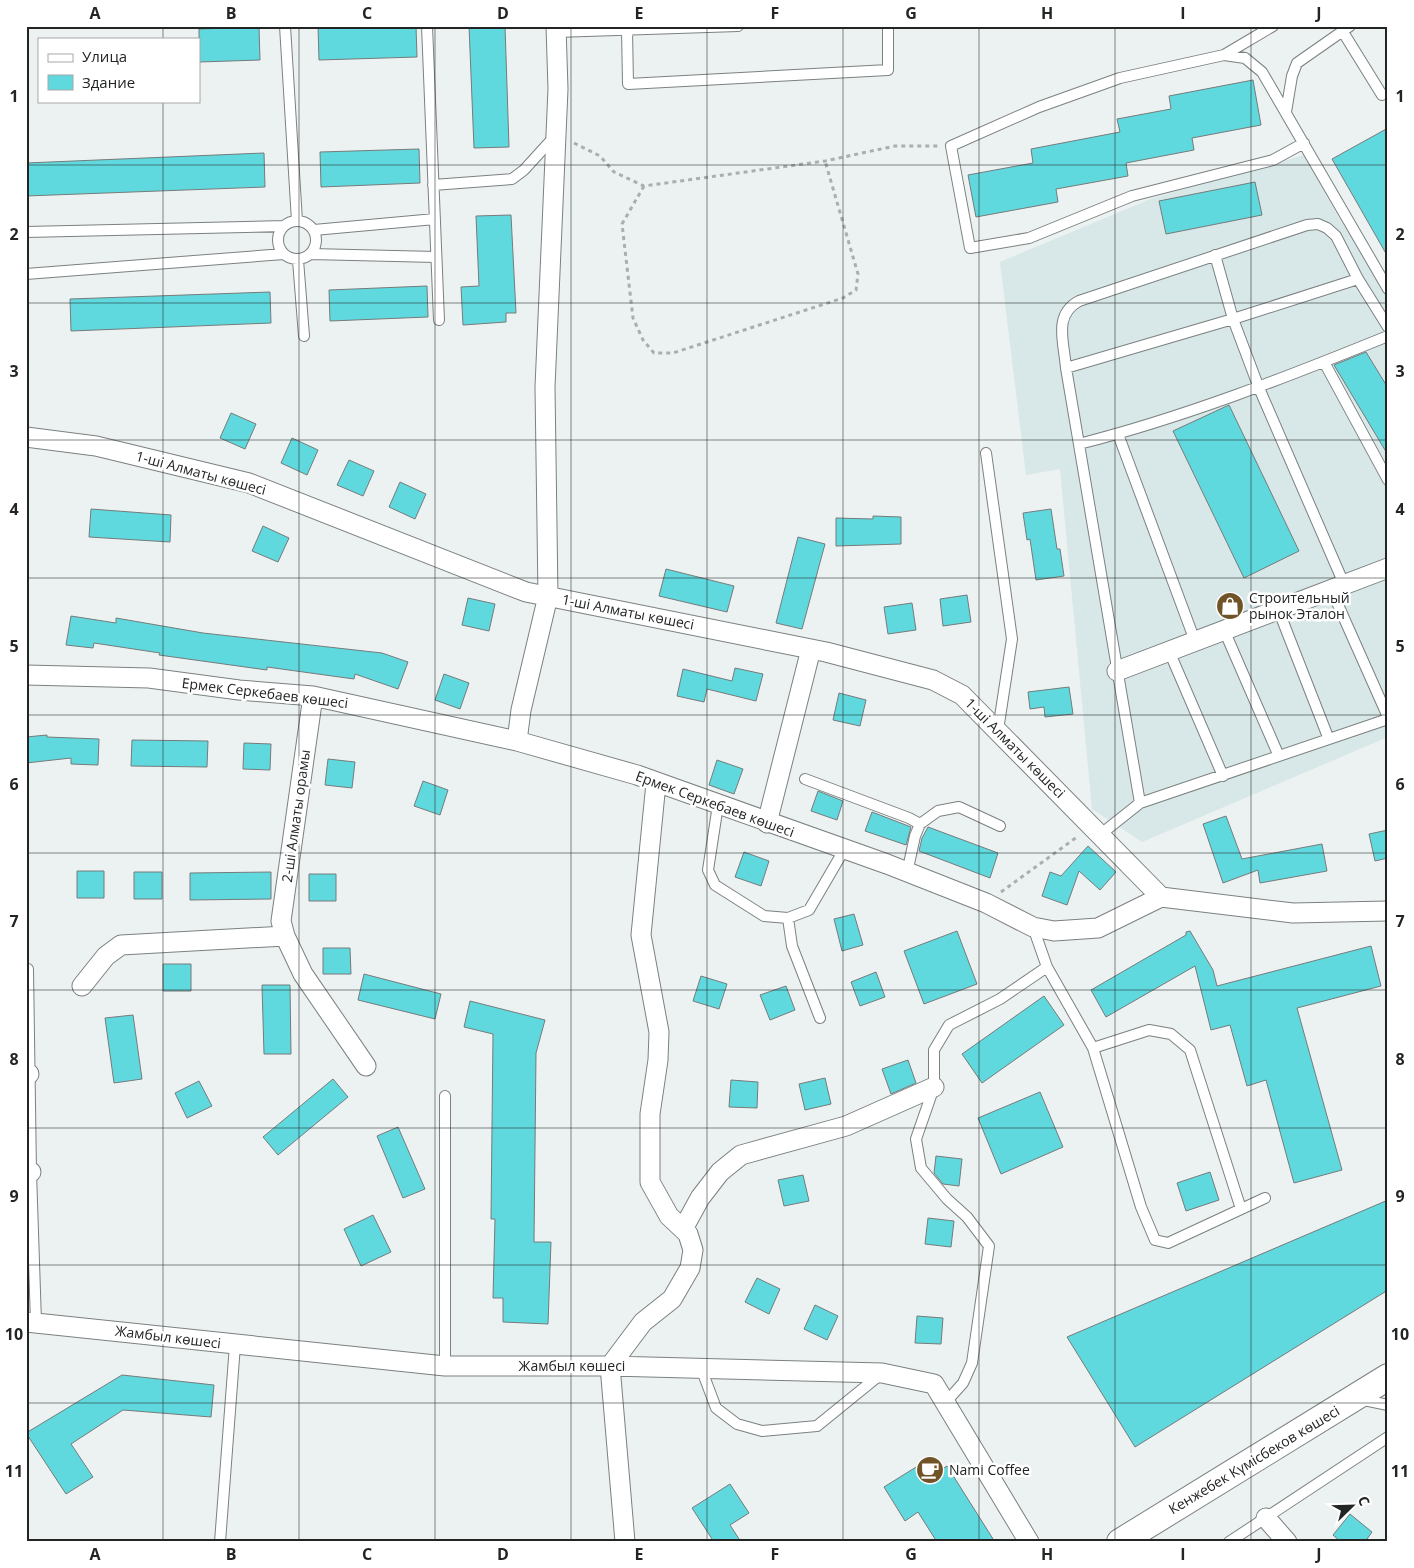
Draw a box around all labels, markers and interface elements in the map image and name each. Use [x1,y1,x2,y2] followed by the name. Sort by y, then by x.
[89,2,101,24] text: A
[226,2,236,24] text: B
[362,2,372,24] text: C
[497,2,509,24] text: D
[635,2,644,24] text: E
[771,2,779,24] text: F
[905,2,917,24] text: G
[1041,2,1053,24] text: H
[1180,2,1186,24] text: I
[1314,2,1322,24] text: J
[38,38,200,102] legend
[82,46,127,66] text: Улица
[82,72,135,92] text: Здание
[9,85,19,107] text: 1
[1395,85,1405,107] text: 1
[9,223,19,245] text: 2
[1395,223,1405,245] text: 2
[9,360,19,382] text: 3
[1395,360,1405,382] text: 3
[134,446,268,499] street label: 1-ші Алматы көшесі
[9,498,19,520] text: 4
[1395,498,1405,520] text: 4
[1249,588,1350,623] place label: Строительный рынок Эталон
[560,589,696,634] street label: 1-ші Алматы көшесі
[1215,591,1245,621] shop icon: Строительный рынок Эталон
[9,635,19,657] text: 5
[1395,635,1405,657] text: 5
[181,673,349,712] street label: Ермек Серкебаев көшесі
[961,693,1070,802] street label: 1-ші Алматы көшесі
[277,748,314,884] street label: 2-ші Алматы орамы
[633,766,797,841] street label: Ермек Серкебаев көшесі
[9,773,19,795] text: 6
[1395,773,1405,795] text: 6
[9,910,19,932] text: 7
[1395,910,1405,932] text: 7
[9,1048,19,1070] text: 8
[1395,1048,1405,1070] text: 8
[9,1185,19,1207] text: 9
[1395,1185,1405,1207] text: 9
[114,1321,222,1352] street label: Жамбыл көшесі
[5,1323,23,1345] text: 10
[1391,1323,1409,1345] text: 10
[519,1356,625,1375] street label: Жамбыл көшесі
[1165,1401,1343,1518] street label: Кенжебек Күмісбеков көшесі
[915,1455,945,1485] cafe icon: Nami Coffee
[5,1460,23,1482] text: 11
[949,1460,1030,1479] place label: Nami Coffee
[1391,1460,1409,1482] text: 11
[1326,1480,1376,1530] north arrow
[1354,1493,1375,1509] text: С
[89,1543,101,1565] text: A
[226,1543,236,1565] text: B
[362,1543,372,1565] text: C
[497,1543,509,1565] text: D
[635,1543,644,1565] text: E
[771,1543,779,1565] text: F
[905,1543,917,1565] text: G
[1041,1543,1053,1565] text: H
[1180,1543,1186,1565] text: I
[1314,1543,1322,1565] text: J

